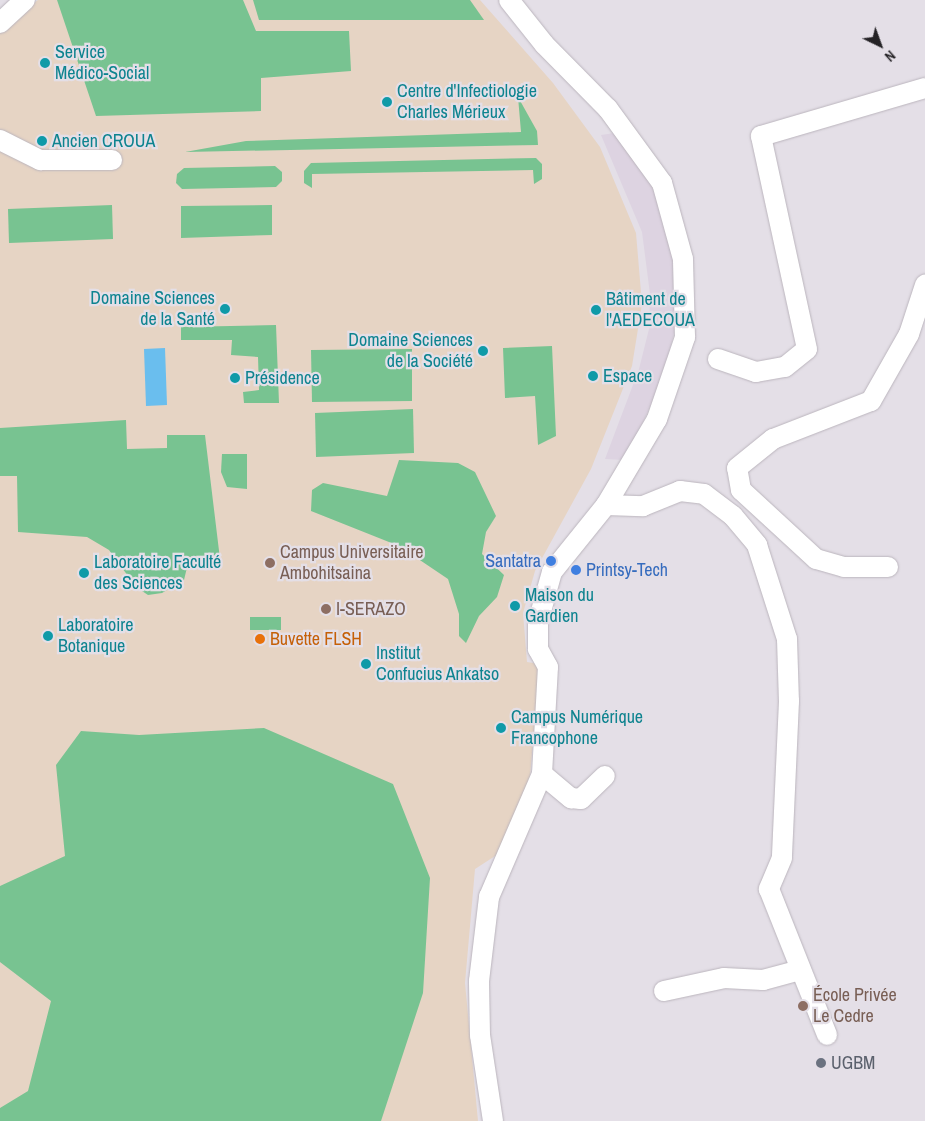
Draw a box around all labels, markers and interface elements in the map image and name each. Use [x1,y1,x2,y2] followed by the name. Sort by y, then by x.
[855,20,905,70] north arrow
[55,42,149,84] place label: Service Médico-Social
[881,47,899,66] text: N
[39,57,51,69] marker: Service Médico-Social
[397,81,537,124] place label: Centre d'Infectiologie Charles Mérieux
[381,96,393,108] marker: Centre d'Infectiologie Charles Mérieux
[52,130,155,152] place label: Ancien CROUA
[36,135,48,147] marker: Ancien CROUA
[90,288,215,330] place label: Domaine Sciences de la Santé
[606,289,695,332] place label: Bâtiment de l'AEDECOUA
[219,303,231,315] marker: Domaine Sciences de la Santé
[590,304,602,316] marker: Bâtiment de l'AEDECOUA
[348,330,473,372] place label: Domaine Sciences de la Société
[477,345,489,357] marker: Domaine Sciences de la Société
[603,365,652,387] place label: Espace
[245,367,320,389] place label: Présidence
[587,370,599,382] marker: Espace
[229,372,241,384] marker: Présidence
[280,542,424,584] place label: Campus Universitaire Ambohitsaina
[485,550,541,572] place label: Santatra
[94,552,221,594] place label: Laboratoire Faculté des Sciences
[545,555,557,567] marker: Santatra
[264,557,276,569] marker: Campus Universitaire Ambohitsaina
[586,559,668,581] place label: Printsy-Tech
[570,564,582,576] marker: Printsy-Tech
[78,567,90,579] marker: Laboratoire Faculté des Sciences
[525,585,594,628] place label: Maison du Gardien
[336,598,406,620] place label: I-SERAZO
[509,600,521,612] marker: Maison du Gardien
[320,603,332,615] marker: I-SERAZO
[58,615,133,658] place label: Laboratoire Botanique
[270,628,362,650] place label: Buvette FLSH
[42,630,54,642] marker: Laboratoire Botanique
[254,633,266,645] marker: Buvette FLSH
[376,643,500,686] place label: Institut Confucius Ankatso
[360,658,372,670] marker: Institut Confucius Ankatso
[511,707,643,750] place label: Campus Numérique Francophone
[495,722,507,734] marker: Campus Numérique Francophone
[813,985,897,1028] place label: École Privée Le Cedre
[797,1000,809,1012] marker: École Privée Le Cedre
[831,1052,875,1074] place label: UGBM
[815,1057,827,1069] marker: UGBM

